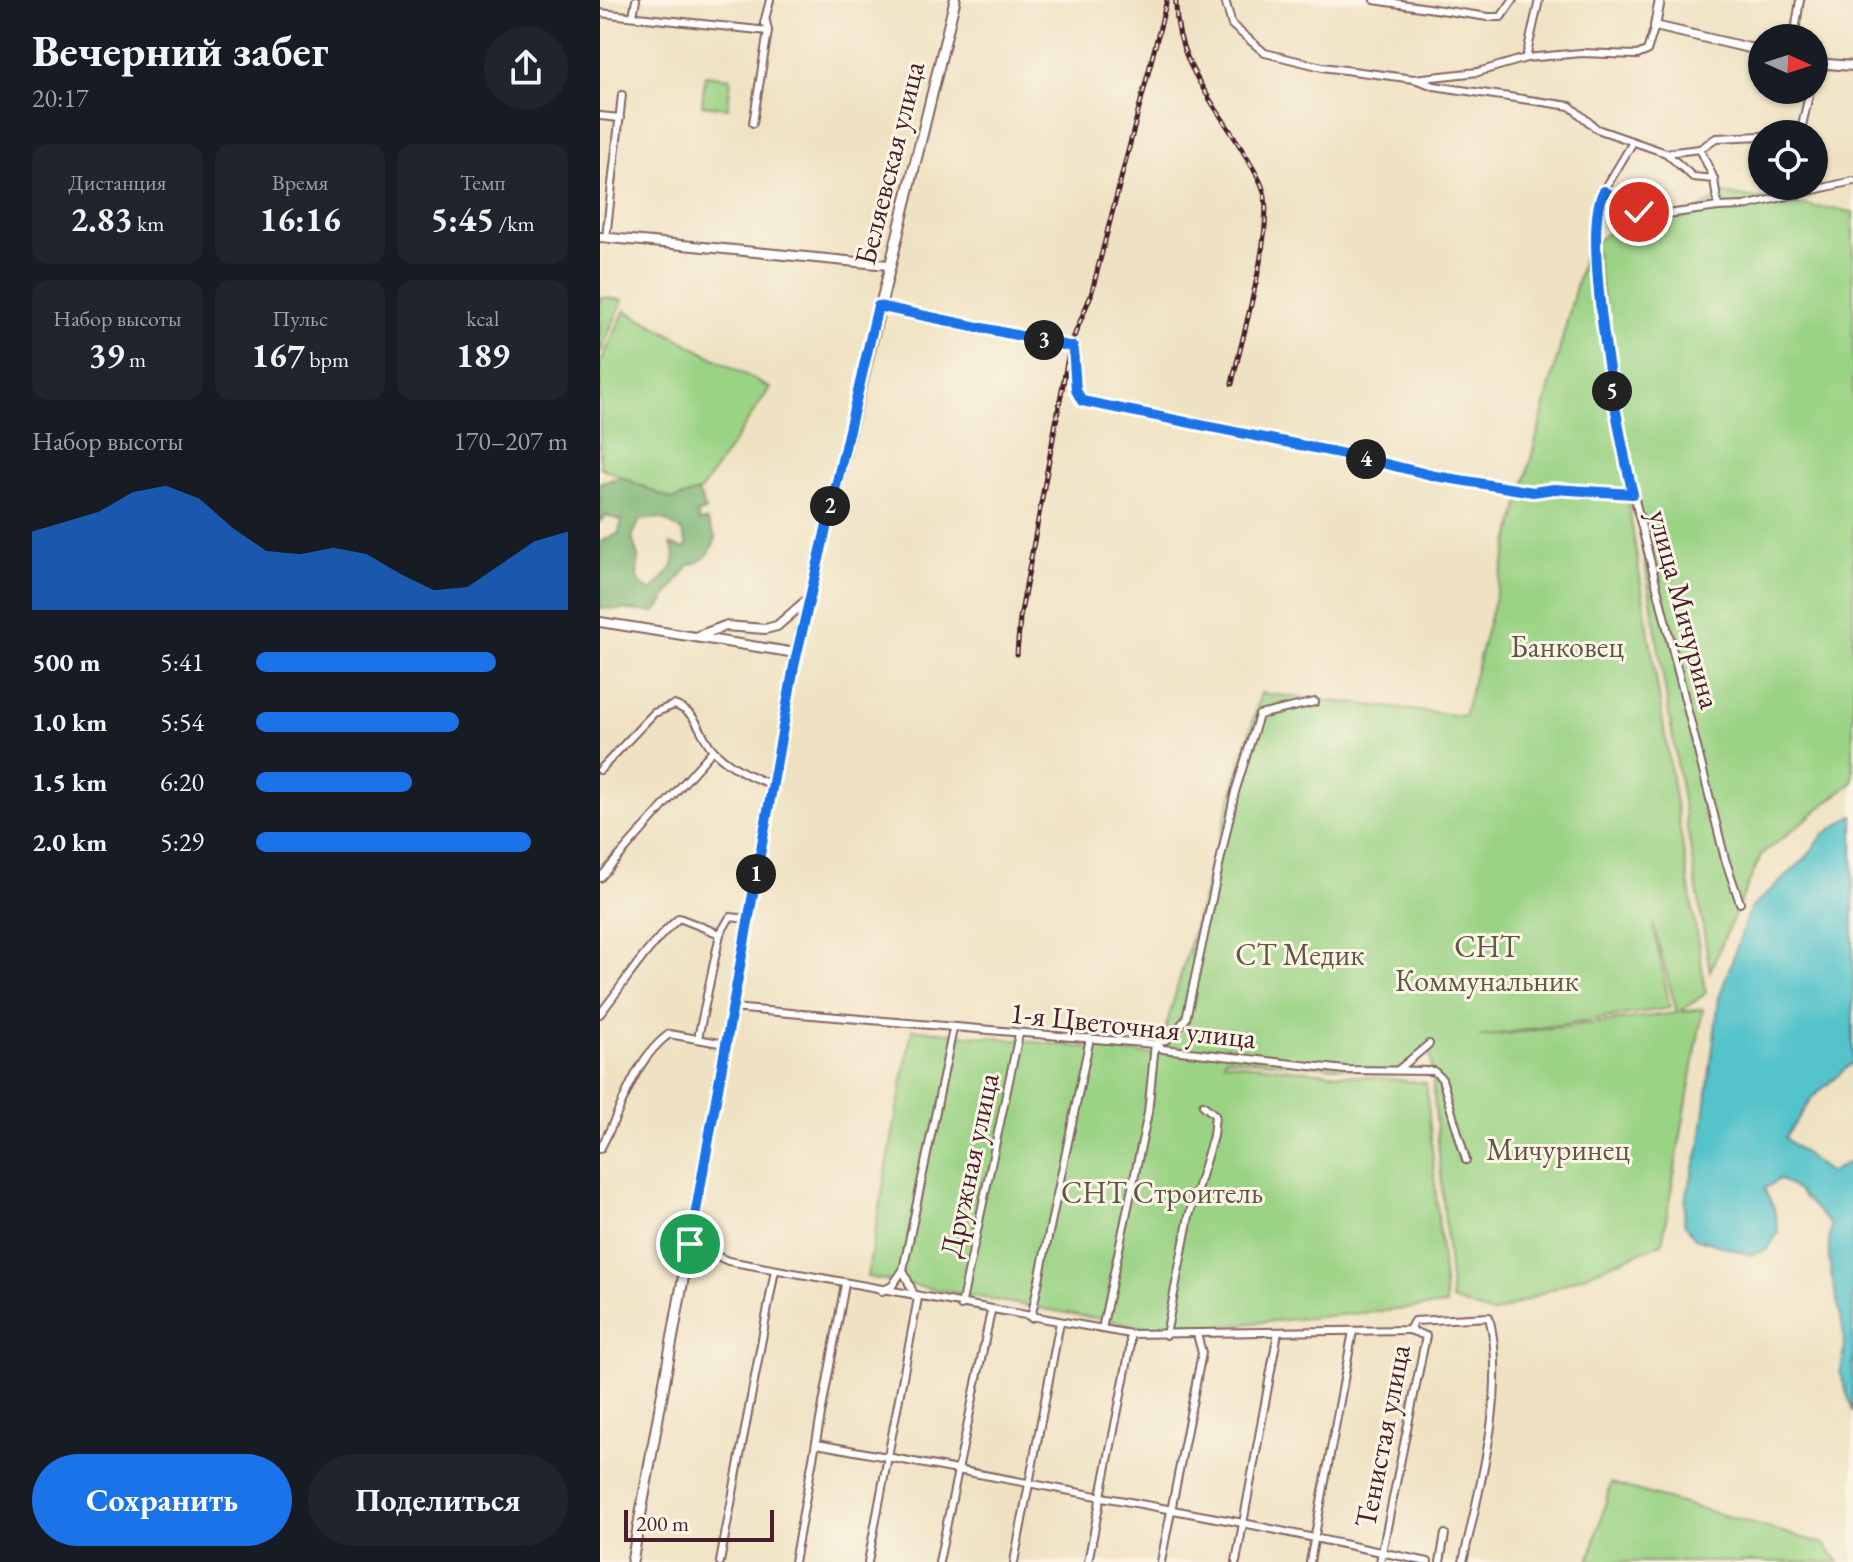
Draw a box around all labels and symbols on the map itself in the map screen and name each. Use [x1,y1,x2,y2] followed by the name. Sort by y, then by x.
[1748,24,1828,104] north arrow
[845,57,933,269] street label: Беляевская улица
[1605,178,1673,246] pin
[1024,320,1064,360] pin: 3
[1592,371,1632,411] pin: 5
[1346,439,1386,479] pin: 4
[810,486,850,526] pin: 2
[1640,505,1730,713] street label: улица Мичурина
[1510,627,1624,666] park label: Банковец
[736,854,776,894] pin: 1
[1395,927,1579,1000] park label: СНТ Коммунальник
[1235,935,1365,974] park label: СТ Медик
[1008,993,1258,1057] street label: 1-я Цветочная улица
[930,1069,1008,1261] street label: Дружная улица
[1486,1130,1630,1169] park label: Мичуринец
[1061,1173,1263,1212] park label: СНТ Строитель
[656,1210,724,1278] pin
[1345,1341,1419,1531] street label: Тенистая улица
[624,1506,774,1542] scale bar

